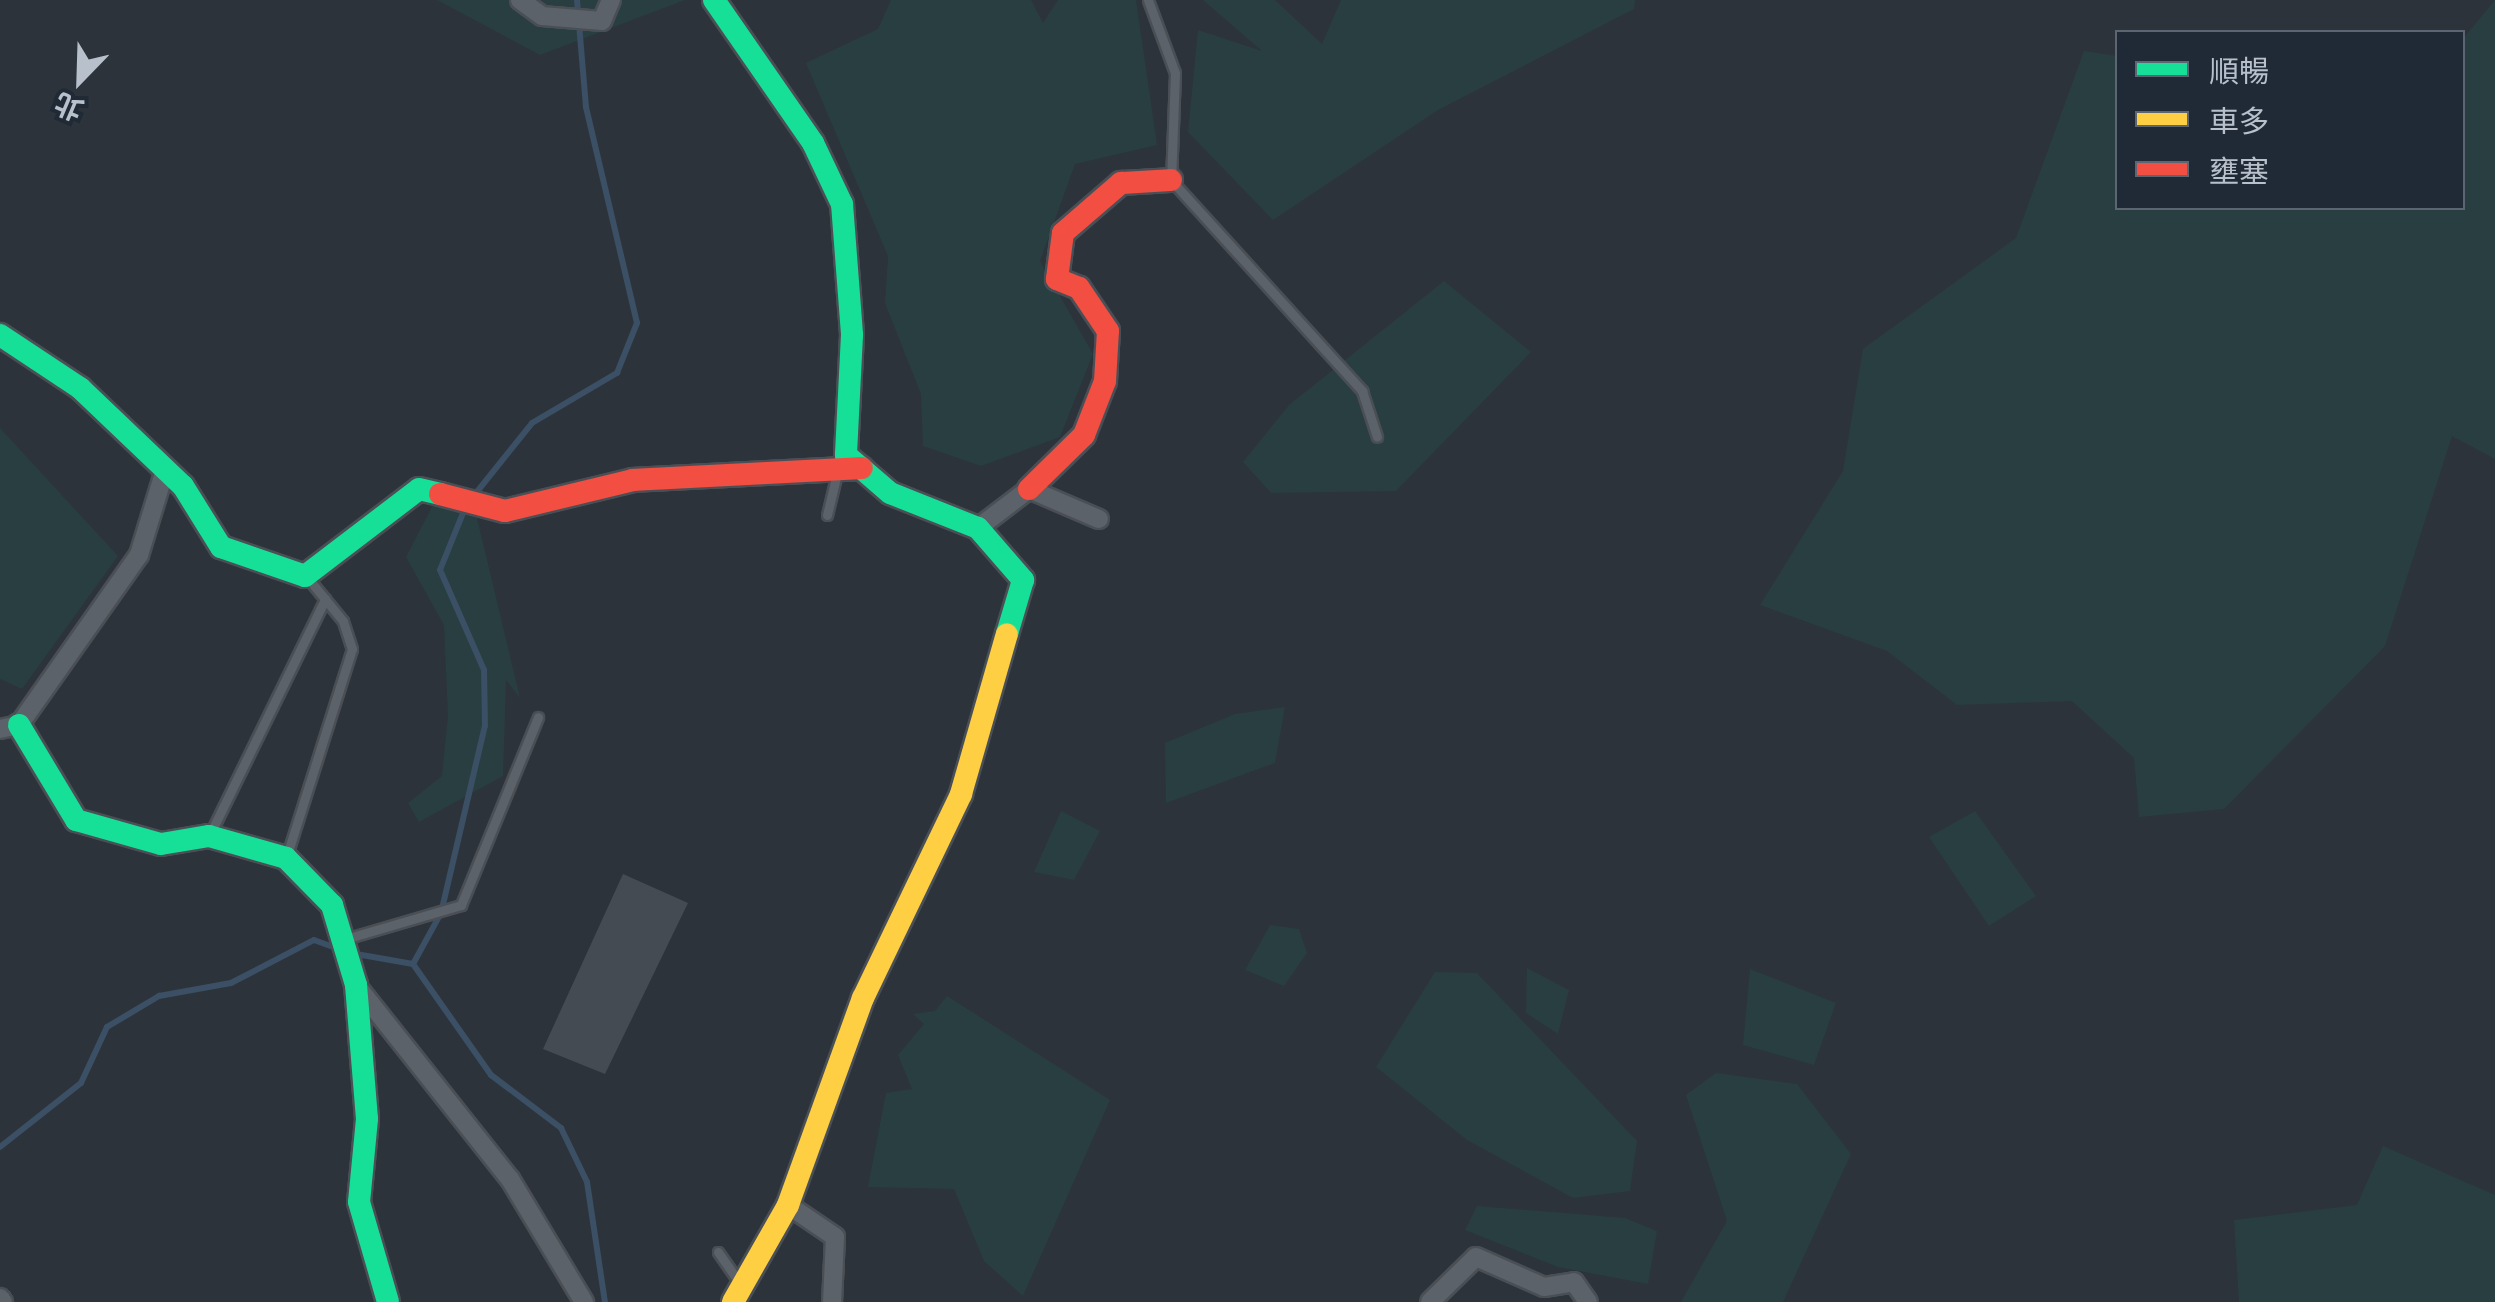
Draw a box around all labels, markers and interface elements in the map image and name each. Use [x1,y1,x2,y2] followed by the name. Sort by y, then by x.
[30,30,130,130] north arrow
[2115,30,2465,210] legend
[2209,50,2269,91] text: 順暢
[48,85,89,131] text: 北
[2209,100,2269,141] text: 車多
[2209,150,2269,191] text: 壅塞

